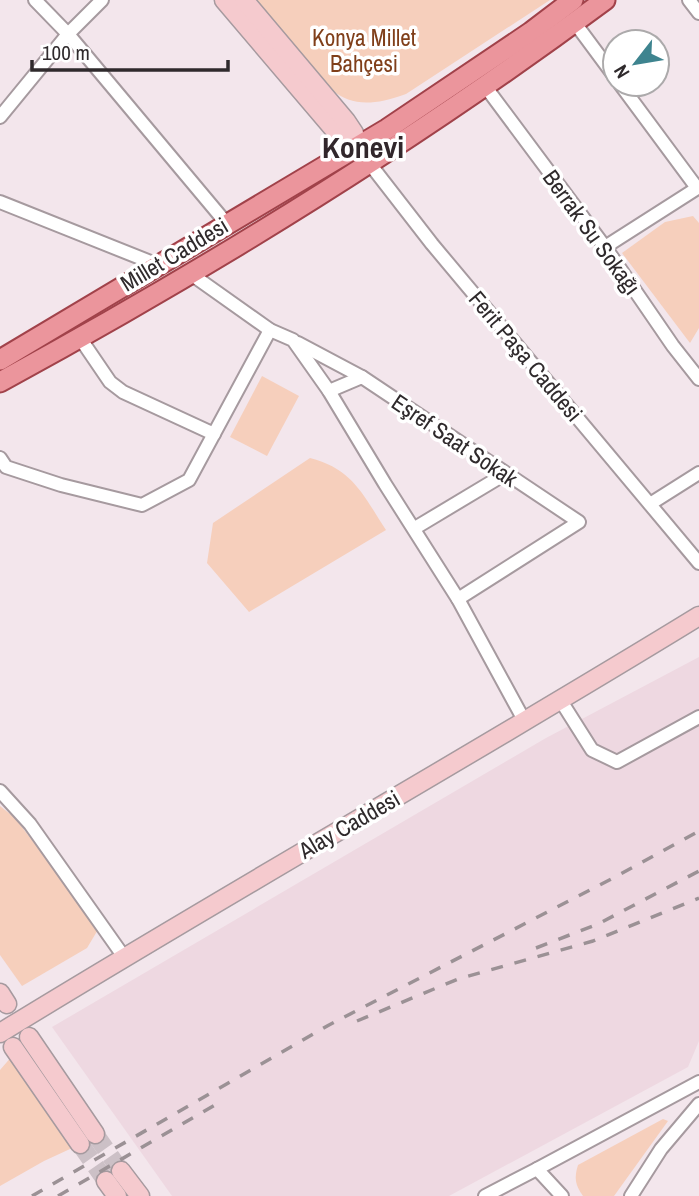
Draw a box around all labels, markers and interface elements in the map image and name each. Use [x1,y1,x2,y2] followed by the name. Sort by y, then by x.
[312,22,416,79] park label: Konya Millet Bahçesi
[32,28,228,72] scale bar
[601,28,671,98] north arrow
[42,38,90,67] text: 100 m
[607,60,635,83] text: N
[322,127,404,167] district label: Konevi
[536,163,648,301] street label: Berrak Su Sokağı
[114,210,234,298] street label: Millet Caddesi
[462,284,590,428] street label: Ferit Paşa Caddesi
[386,386,525,494] street label: Eşref Saat Sokak
[292,783,405,866] street label: Alay Caddesi

